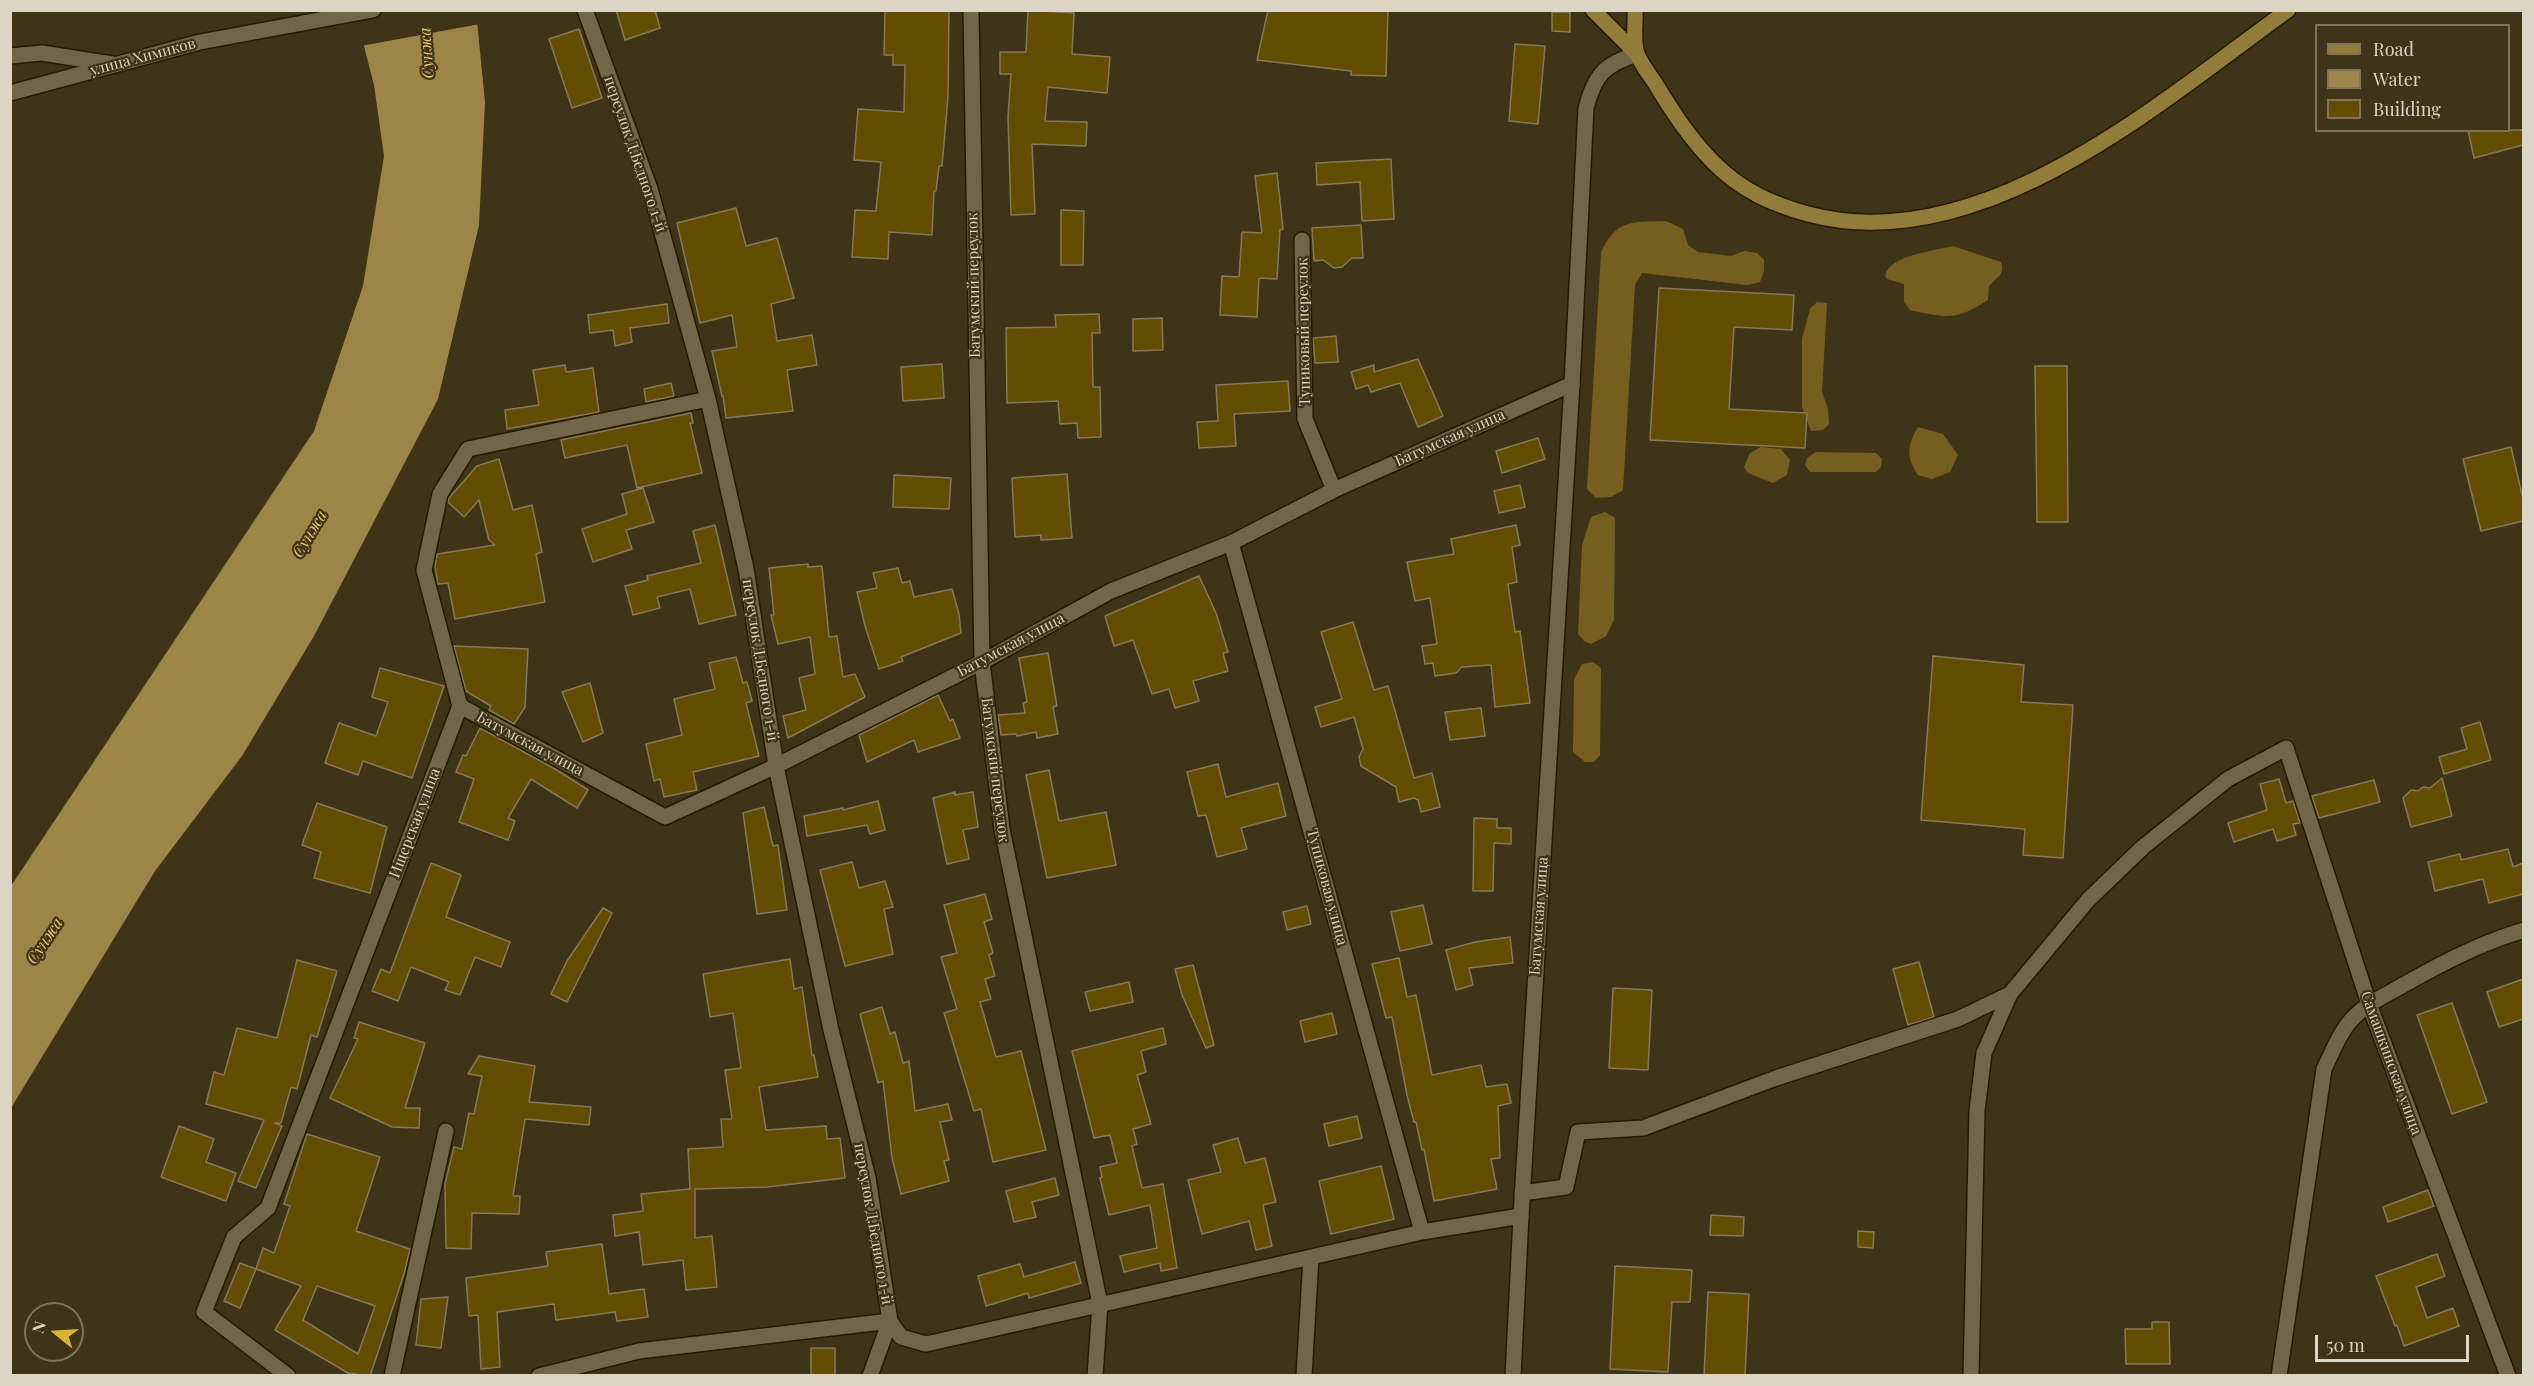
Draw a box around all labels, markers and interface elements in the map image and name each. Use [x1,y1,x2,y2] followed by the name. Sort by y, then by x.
[2315,24,2510,132] legend
[416,27,438,79] water label: Сунжа
[89,34,197,80] street label: улица Химиков
[2373,37,2414,61] text: Road
[2373,67,2421,91] text: Water
[600,74,670,234] street label: переулок Д.Бедного 1-й
[2373,97,2441,121] text: Building
[964,212,984,358] street label: Батумский переулок
[1294,257,1314,407] street label: Тупиковый переулок
[1392,406,1508,470] street label: Батумская улица
[289,507,331,561] water label: Сунжа
[738,578,782,742] street label: переулок Д.Бедного 1-й
[954,609,1068,681] street label: Батумская улица
[977,697,1013,843] street label: Батумский переулок
[473,708,587,780] street label: Батумская улица
[386,766,444,880] street label: Ищерская улица
[1303,827,1351,947] street label: Тупиковая улица
[1526,856,1552,976] street label: Батумская улица
[23,914,67,968] water label: Сунжа
[2357,989,2425,1137] street label: Самашкинская улица
[850,1142,896,1306] street label: переулок Д.Бедного 1-й
[24,1302,84,1362] north arrow
[27,1318,50,1336] text: N
[2318,1323,2472,1361] scale bar
[2326,1333,2365,1357] text: 50 m

